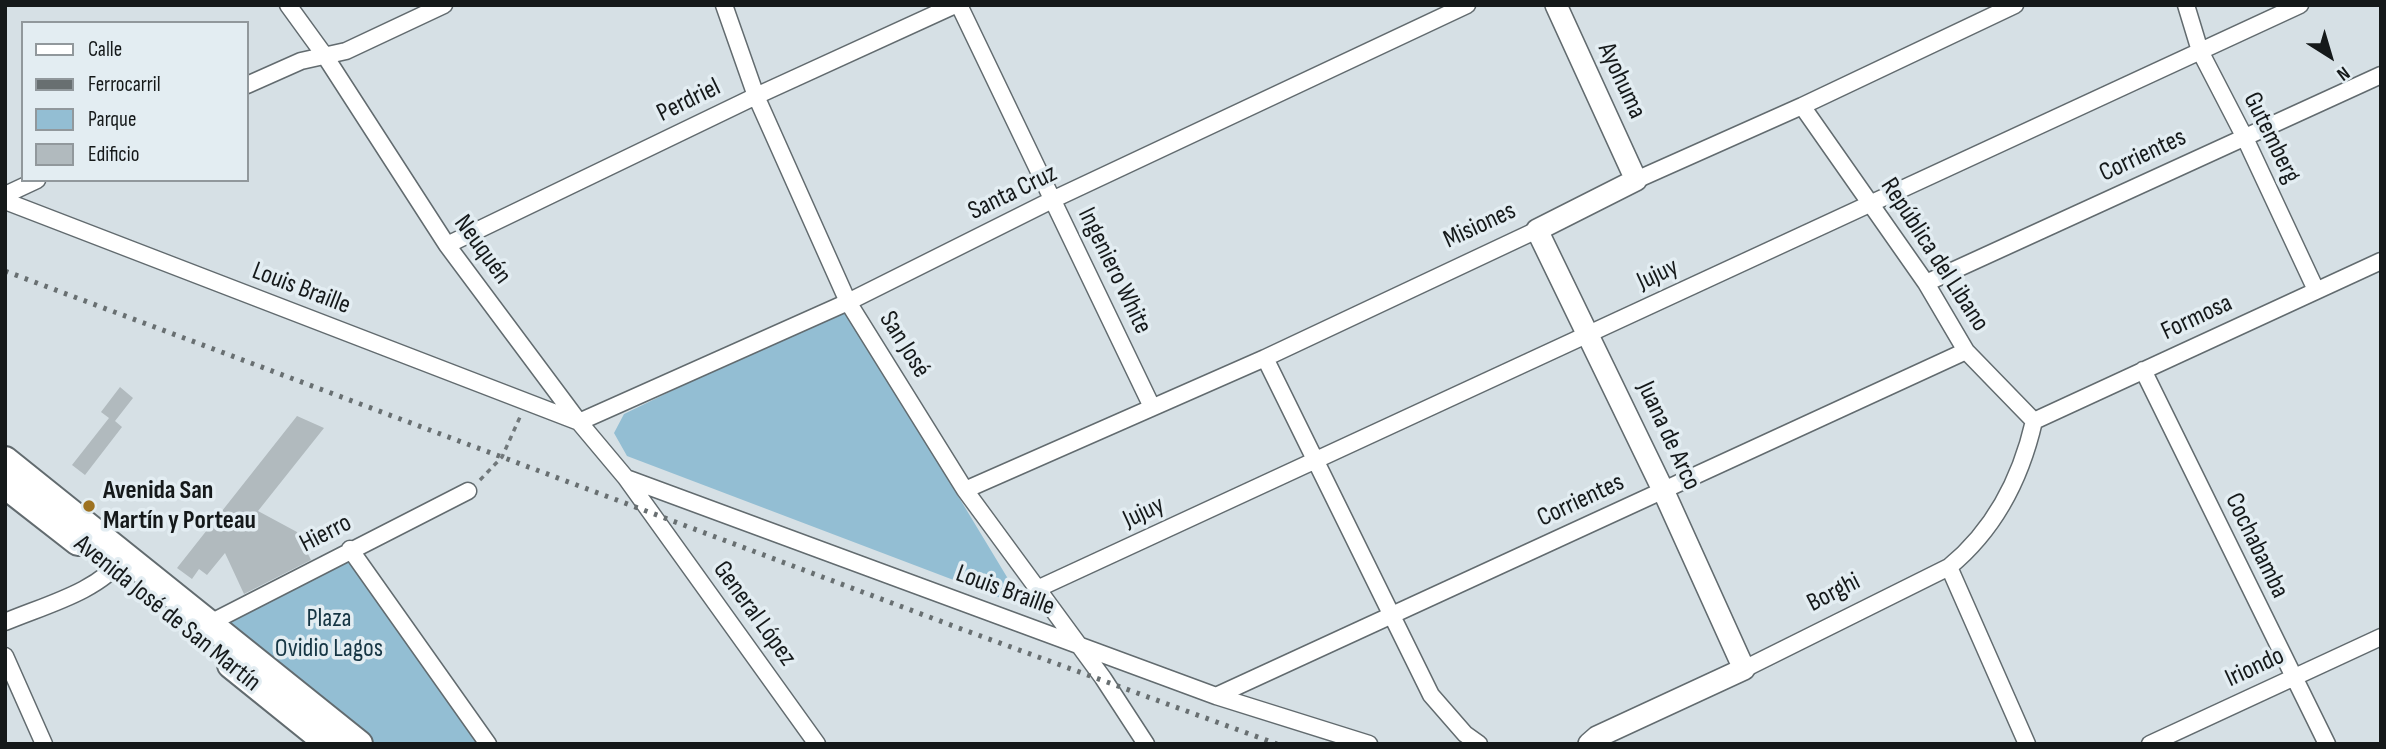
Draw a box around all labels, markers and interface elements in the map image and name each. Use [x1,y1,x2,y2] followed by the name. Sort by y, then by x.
[21,21,248,182] legend
[2295,21,2365,91] north arrow
[88,37,122,62] text: Calle
[1590,38,1652,124] street label: Ayohuma
[2332,61,2354,85] text: N
[88,72,161,97] text: Ferrocarril
[652,72,726,130] street label: Perdriel
[2236,88,2306,188] street label: Gutemberg
[88,107,136,132] text: Parque
[2095,122,2191,190] street label: Corrientes
[88,142,139,167] text: Edificio
[964,158,1062,228] street label: Santa Cruz
[1873,173,1995,337] street label: República del Libano
[1439,196,1521,256] street label: Misiones
[1070,203,1158,339] street label: Ingeniero White
[447,209,517,291] street label: Neuquén
[1632,252,1684,298] street label: Jujuy
[247,256,355,322] street label: Louis Braille
[2157,288,2237,348] street label: Formosa
[872,306,936,384] street label: San José
[1629,377,1707,495] street label: Juana de Arco
[1533,467,1629,535] street label: Corrientes
[103,475,256,536] place label: Avenida San Martín y Porteau
[2217,488,2295,604] street label: Cochabamba
[1118,490,1170,536] street label: Jujuy
[81,498,97,514] marker: Avenida San Martín y Porteau
[295,508,357,560] street label: Hierro
[67,529,267,699] street label: Avenida José de San Martín
[706,556,802,672] street label: General López
[951,559,1059,623] street label: Louis Braille
[1802,567,1866,619] street label: Borghi
[275,603,383,664] park label: Plaza Ovidio Lagos
[2221,641,2289,695] street label: Iriondo

